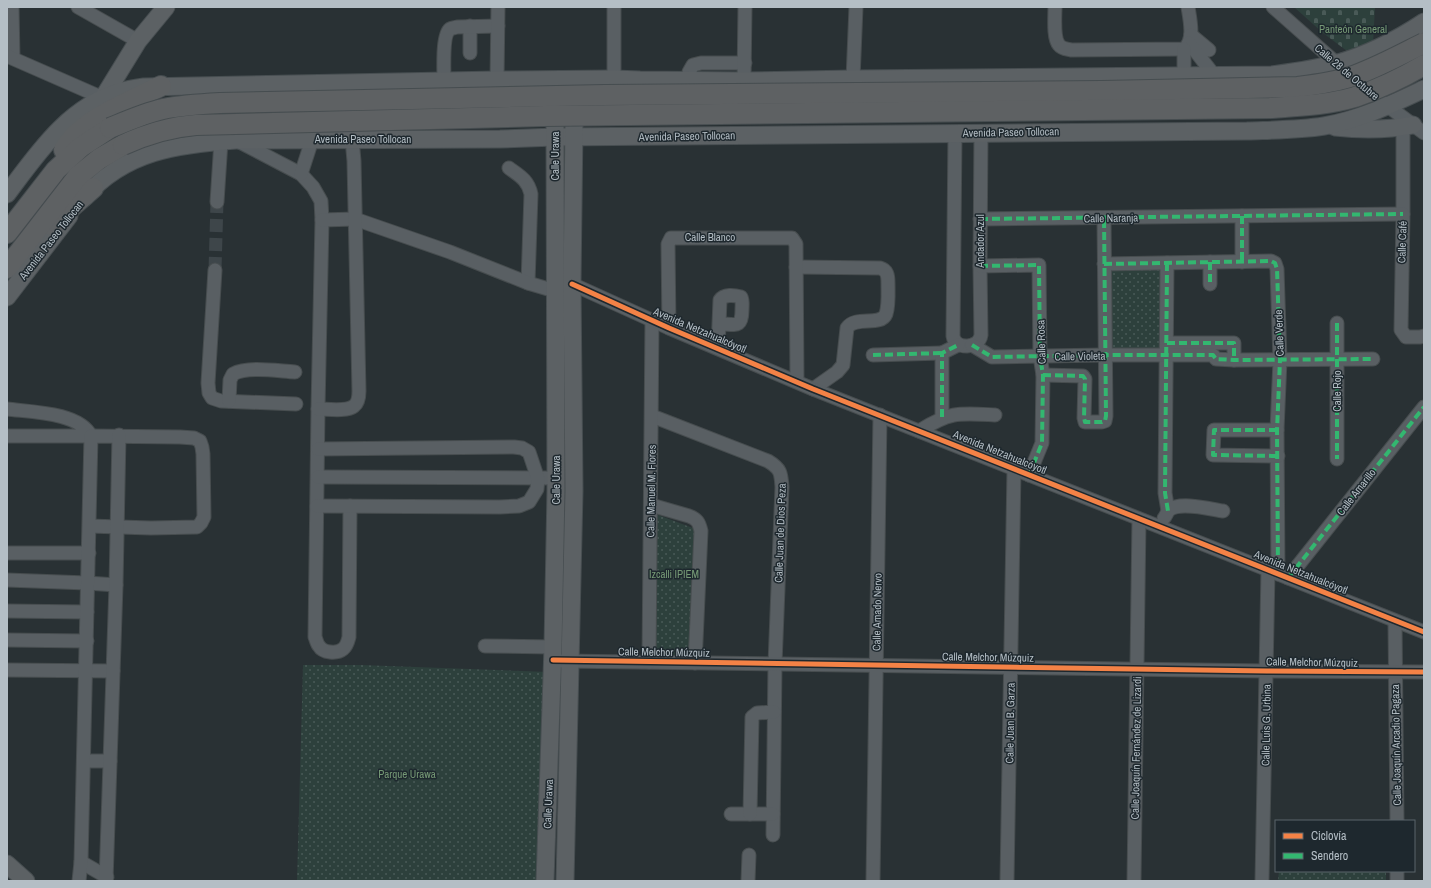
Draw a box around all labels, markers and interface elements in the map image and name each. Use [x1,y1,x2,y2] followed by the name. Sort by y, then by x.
[1319,22,1387,36] park label: Panteón General
[1312,41,1382,103] street label: Calle 28 de Octubre
[962,124,1059,140] street label: Avenida Paseo Tollocan
[638,128,735,144] street label: Avenida Paseo Tollocan
[548,131,562,181] street label: Calle Urawa
[314,132,411,146] street label: Avenida Paseo Tollocan
[15,198,86,283] street label: Avenida Paseo Tollocan
[1084,211,1138,225] street label: Calle Naranja
[973,214,987,269] street label: Andador Azul
[1394,221,1410,263] street label: Calle Café
[685,230,735,244] street label: Calle Blanco
[650,304,749,356] street label: Avenida Netzahualcóyotl
[1271,309,1287,357] street label: Calle Verde
[1033,320,1049,364] street label: Calle Rosa
[1054,349,1106,363] street label: Calle Violeta
[1330,370,1344,412] street label: Calle Rojo
[950,426,1049,477] street label: Avenida Netzahualcóyotl
[643,444,659,537] street label: Calle Manuel M. Flores
[549,455,563,505] street label: Calle Urawa
[1333,466,1379,518] street label: Calle Amarillo
[771,483,789,583] street label: Calle Juan de Dios Peza
[1251,546,1350,597] street label: Avenida Netzahualcóyotl
[649,567,699,581] park label: Izcalli IPIEM
[869,573,885,651] street label: Calle Amado Nervo
[618,644,710,660] street label: Calle Melchor Múzquiz
[942,649,1034,665] street label: Calle Melchor Múzquiz
[1266,654,1358,670] street label: Calle Melchor Múzquiz
[1128,676,1144,820] street label: Calle Joaquín Fernández de Lizardi
[1002,683,1018,763] street label: Calle Juan B. Garza
[1258,684,1274,766] street label: Calle Luis G. Urbina
[1388,684,1404,806] street label: Calle Joaquín Arcadio Pagaza
[378,767,436,781] park label: Parque Urawa
[540,779,556,829] street label: Calle Urawa
[1275,820,1415,872] legend
[1311,828,1347,844] text: Ciclovía
[1311,848,1348,864] text: Sendero

